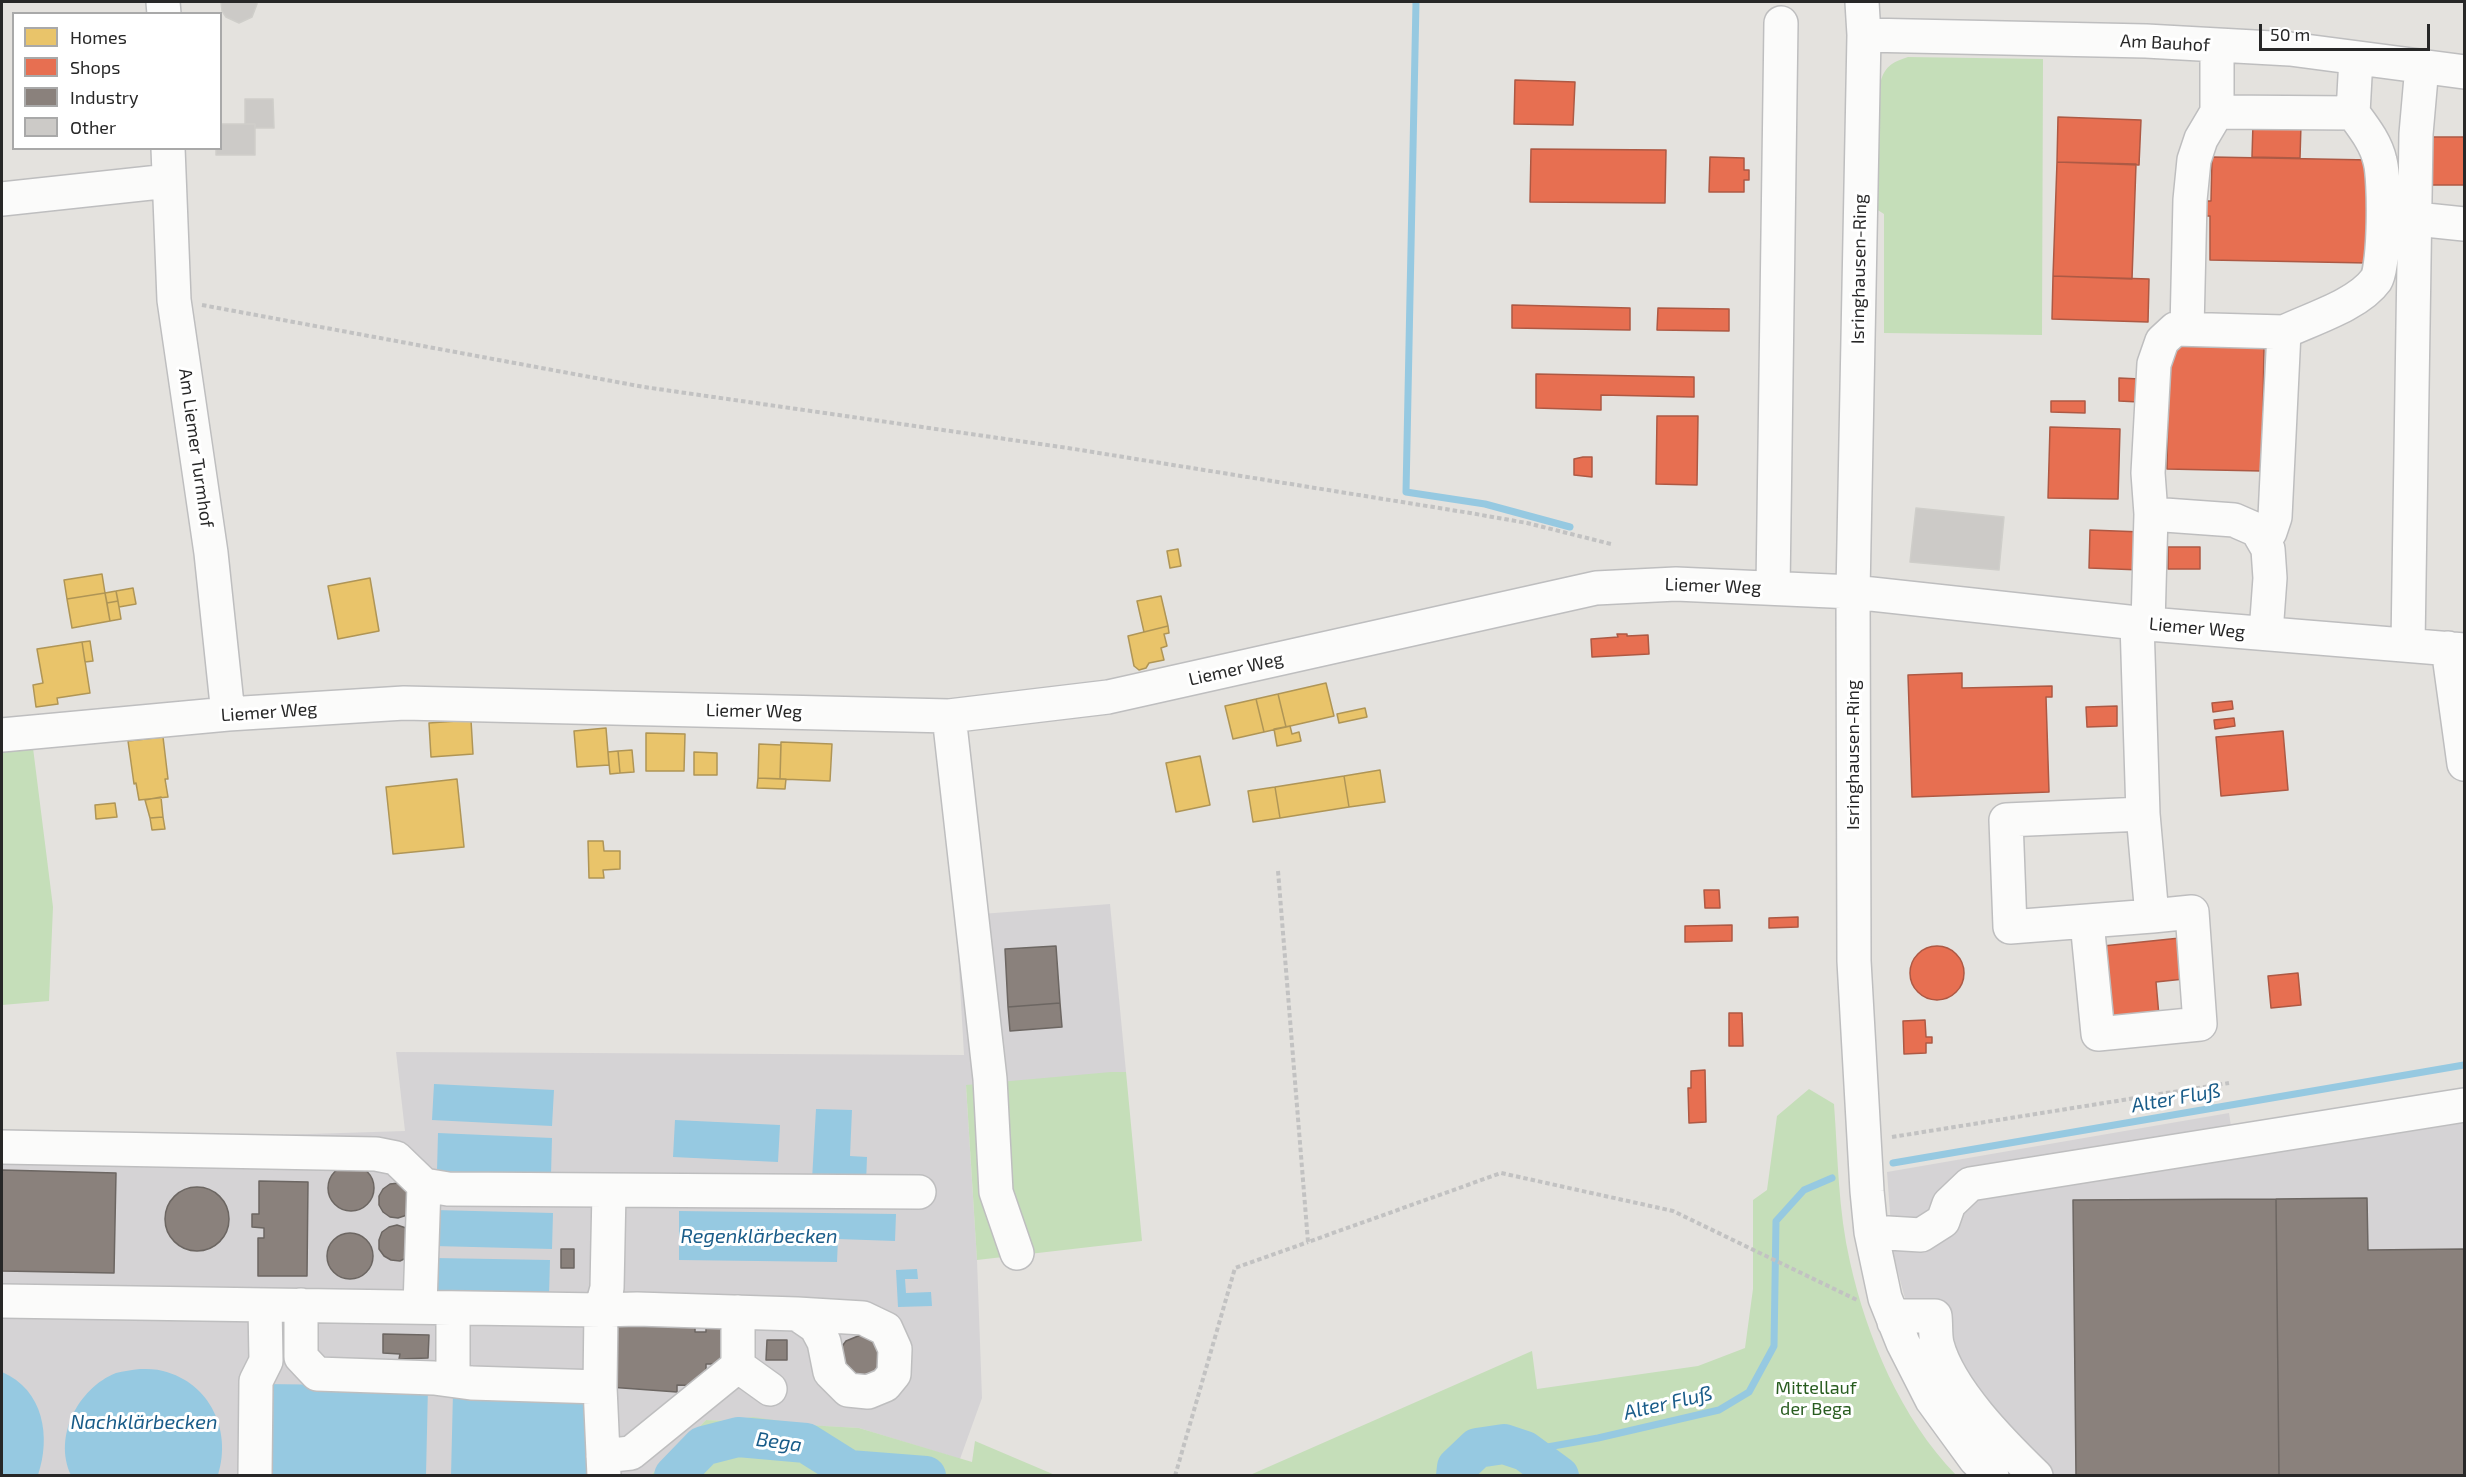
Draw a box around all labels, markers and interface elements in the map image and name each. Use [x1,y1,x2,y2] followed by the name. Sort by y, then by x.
[12,12,222,150] legend
[2262,12,2433,50] scale bar
[2270,23,2310,45] text: 50 m
[70,26,127,48] text: Homes
[2120,30,2210,56] street label: Am Bauhof
[70,56,120,78] text: Shops
[70,86,139,108] text: Industry
[70,116,116,138] text: Other
[1847,194,1871,344] street label: Isringhausen-Ring
[174,367,218,529] street label: Am Liemer Turmhof
[1664,574,1762,598] street label: Liemer Weg
[2148,613,2246,643] street label: Liemer Weg
[1187,648,1285,690] street label: Liemer Weg
[1842,680,1864,830] street label: Isringhausen-Ring
[220,698,318,726] street label: Liemer Weg
[706,699,802,723] street label: Liemer Weg
[2130,1078,2222,1118] water label: Alter Fluß
[681,1224,837,1248] water label: Regenklärbecken
[1775,1377,1857,1420] park label: Mittellauf der Bega
[1621,1381,1715,1425] water label: Alter Fluß
[71,1410,217,1434] water label: Nachklärbecken
[755,1427,803,1457] water label: Bega

